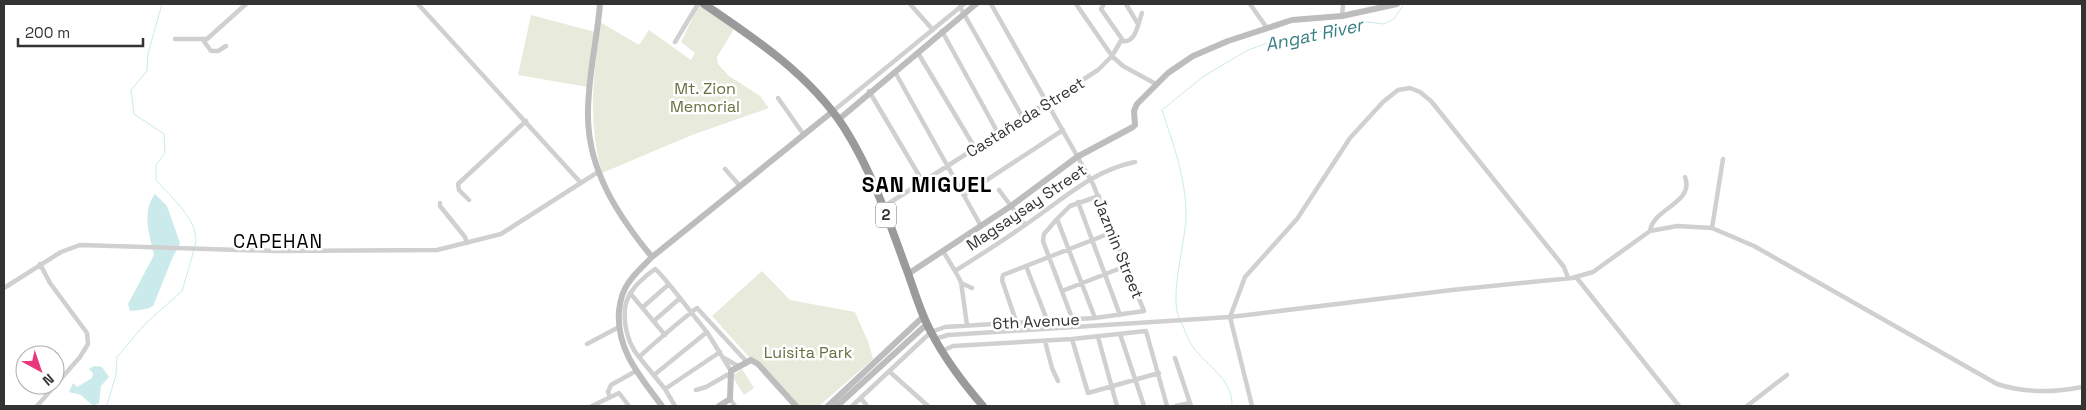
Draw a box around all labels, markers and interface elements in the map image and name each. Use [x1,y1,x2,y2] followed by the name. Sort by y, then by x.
[1263,12,1367,56] water label: Angat River
[18,15,142,47] scale bar
[25,23,70,42] text: 200 m
[962,72,1088,162] street label: Castañeda Street
[670,78,740,117] park label: Mt. Zion Memorial
[962,159,1090,255] street label: Magsaysay Street
[862,171,992,198] district label: SAN MIGUEL
[1089,195,1148,302] street label: Jazmin Street
[876,202,896,228] road number: 2
[233,229,323,254] district label: CAPEHAN
[992,309,1080,334] street label: 6th Avenue
[764,342,853,363] park label: Luisita Park
[15,345,65,395] north arrow
[39,370,58,390] text: N

